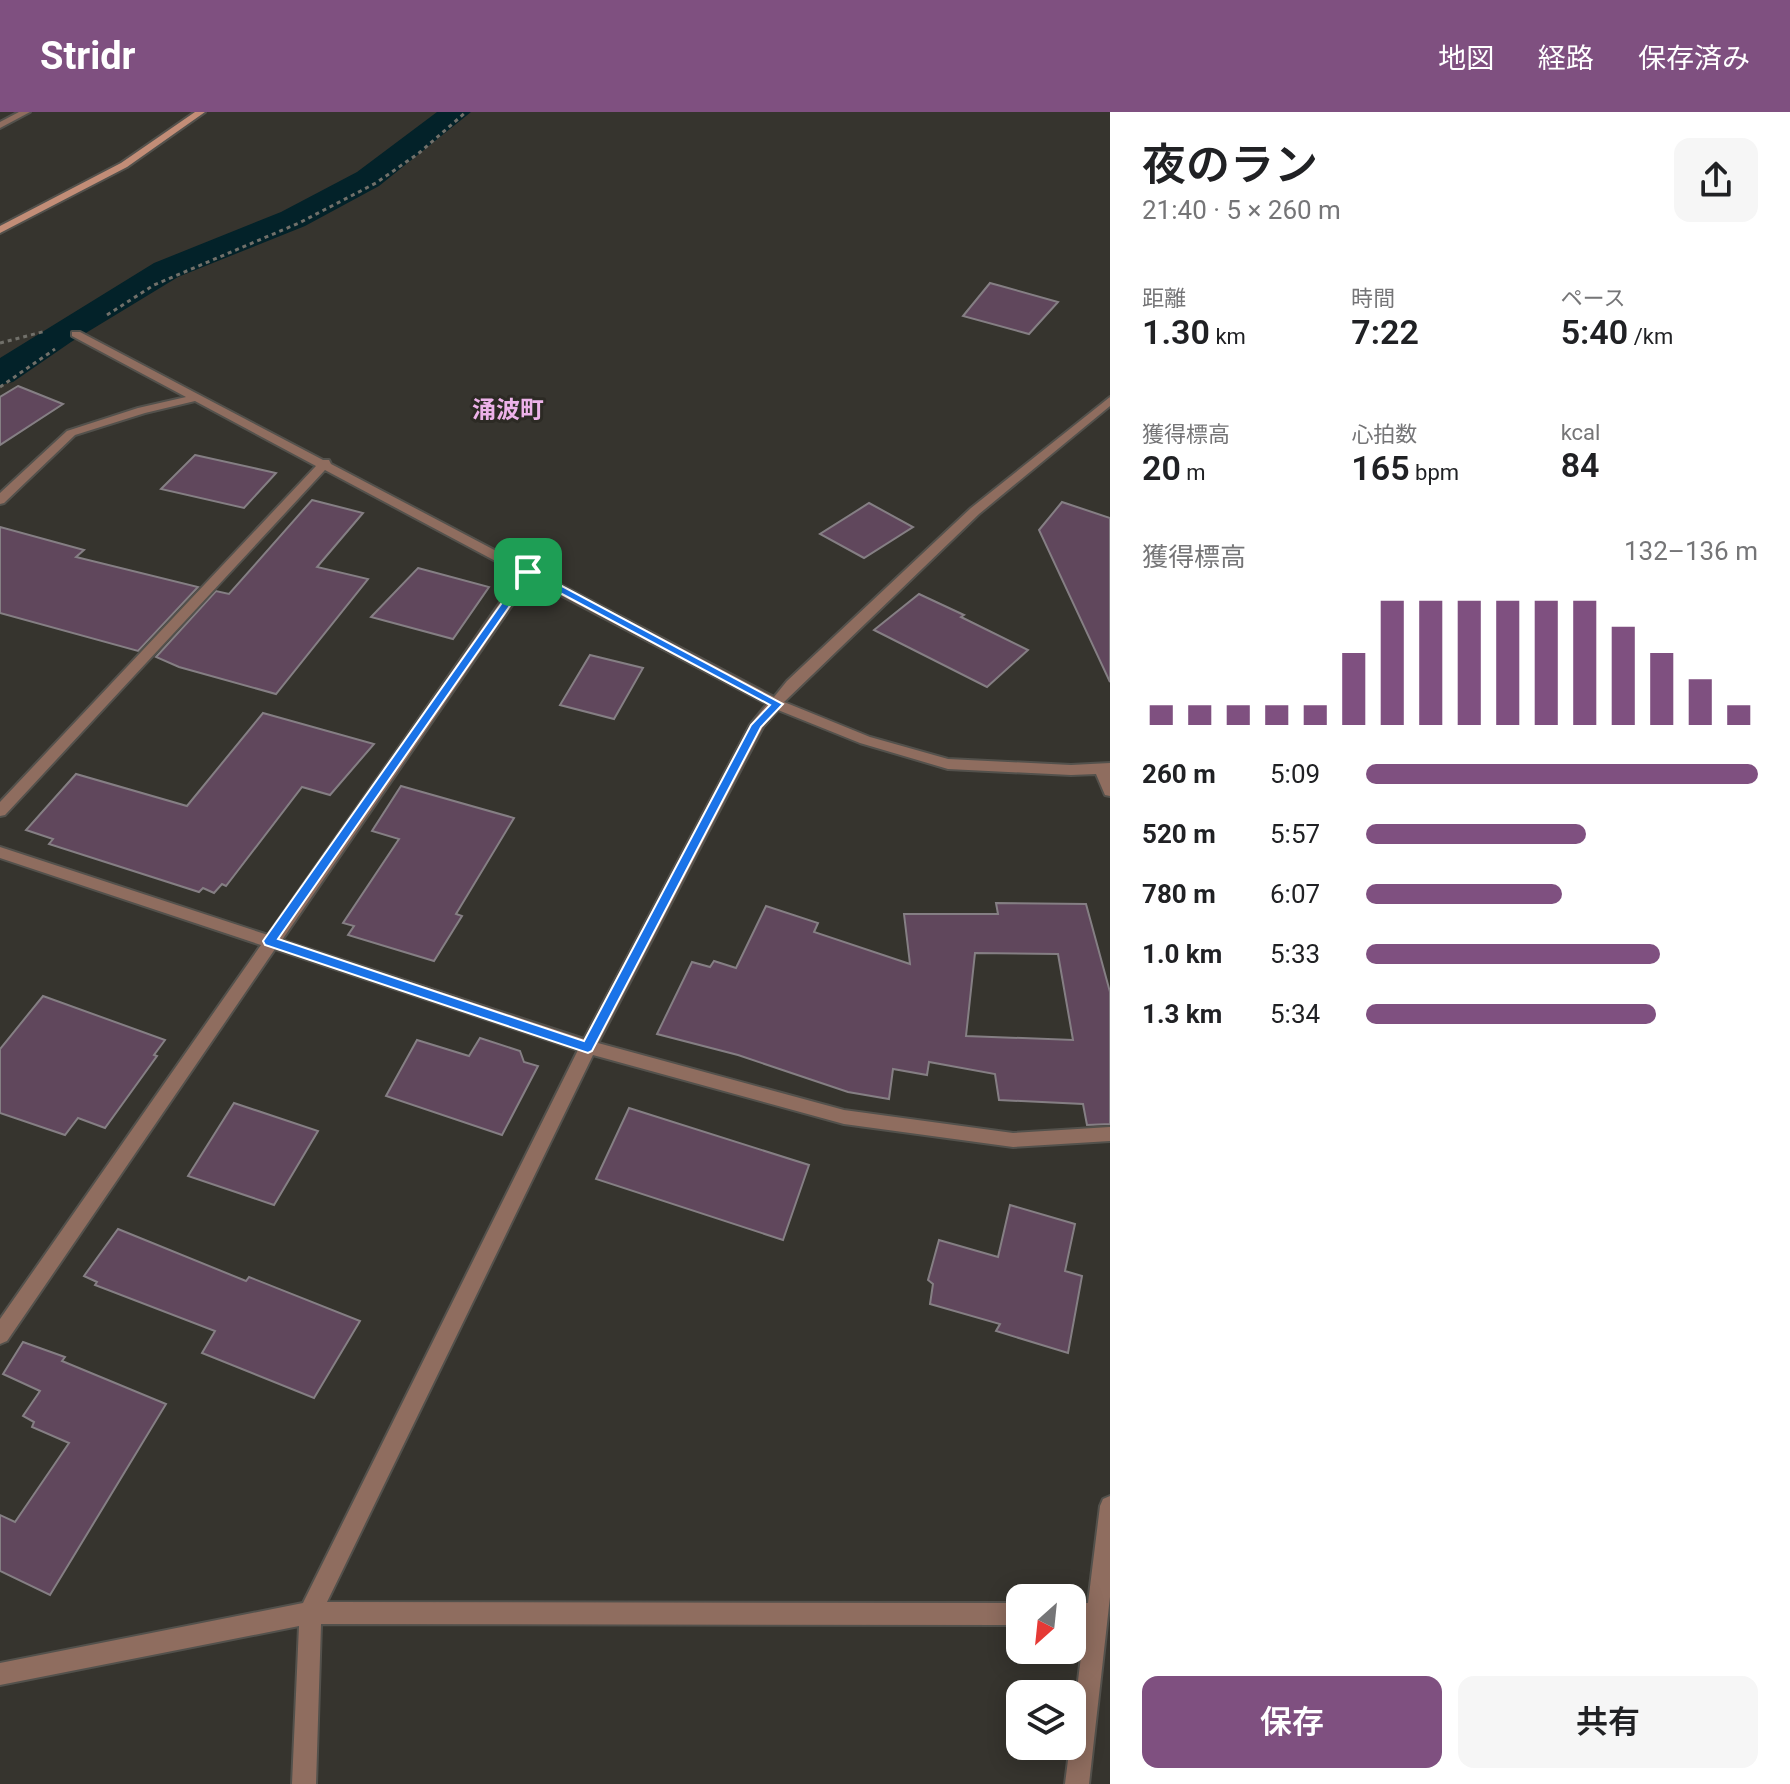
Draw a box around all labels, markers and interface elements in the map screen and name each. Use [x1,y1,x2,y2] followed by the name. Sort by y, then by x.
[40,34,136,78] text: Stridr
[1438,42,1494,75] text: 地図
[1538,42,1594,75] text: 経路
[1638,42,1750,75] text: 保存済み
[1674,138,1758,222] button: share
[1142,139,1318,191] text: 夜のラン
[1142,195,1341,225] text: 21:40 · 5 × 260 m
[1142,286,1186,311] text: 距離
[1351,286,1395,311] text: 時間
[1561,286,1626,311] text: ペース
[1142,312,1210,352] text: 1.30
[1351,312,1419,352] text: 7:22
[1561,312,1628,352] text: 5:40
[1210,324,1246,349] text: km
[1628,324,1673,349] text: /km
[472,396,544,424] district label: 涌波町
[1561,420,1600,445] text: kcal
[1142,422,1230,447] text: 獲得標高
[1351,422,1417,447] text: 心拍数
[1561,445,1600,485] text: 84
[1142,448,1181,488] text: 20
[1351,448,1410,488] text: 165
[1181,460,1206,485] text: m
[1410,460,1459,485] text: bpm
[1624,536,1758,566] text: 132–136 m
[494,538,562,606] pin
[1142,542,1246,572] text: 獲得標高
[506,550,550,594] icon: arrive
[1142,759,1216,789] text: 260 m
[1270,759,1320,789] text: 5:09
[1142,819,1216,849] text: 520 m
[1270,819,1320,849] text: 5:57
[1142,879,1216,909] text: 780 m
[1270,879,1320,909] text: 6:07
[1142,939,1222,969] text: 1.0 km
[1270,939,1320,969] text: 5:33
[1142,999,1222,1029] text: 1.3 km
[1270,999,1320,1029] text: 5:34
[1006,1584,1086,1664] north arrow
[1006,1584,1086,1760] map controls
[1142,1676,1442,1768] button: 保存
[1458,1676,1758,1768] button: 共有
[1006,1680,1086,1760] button: layers

